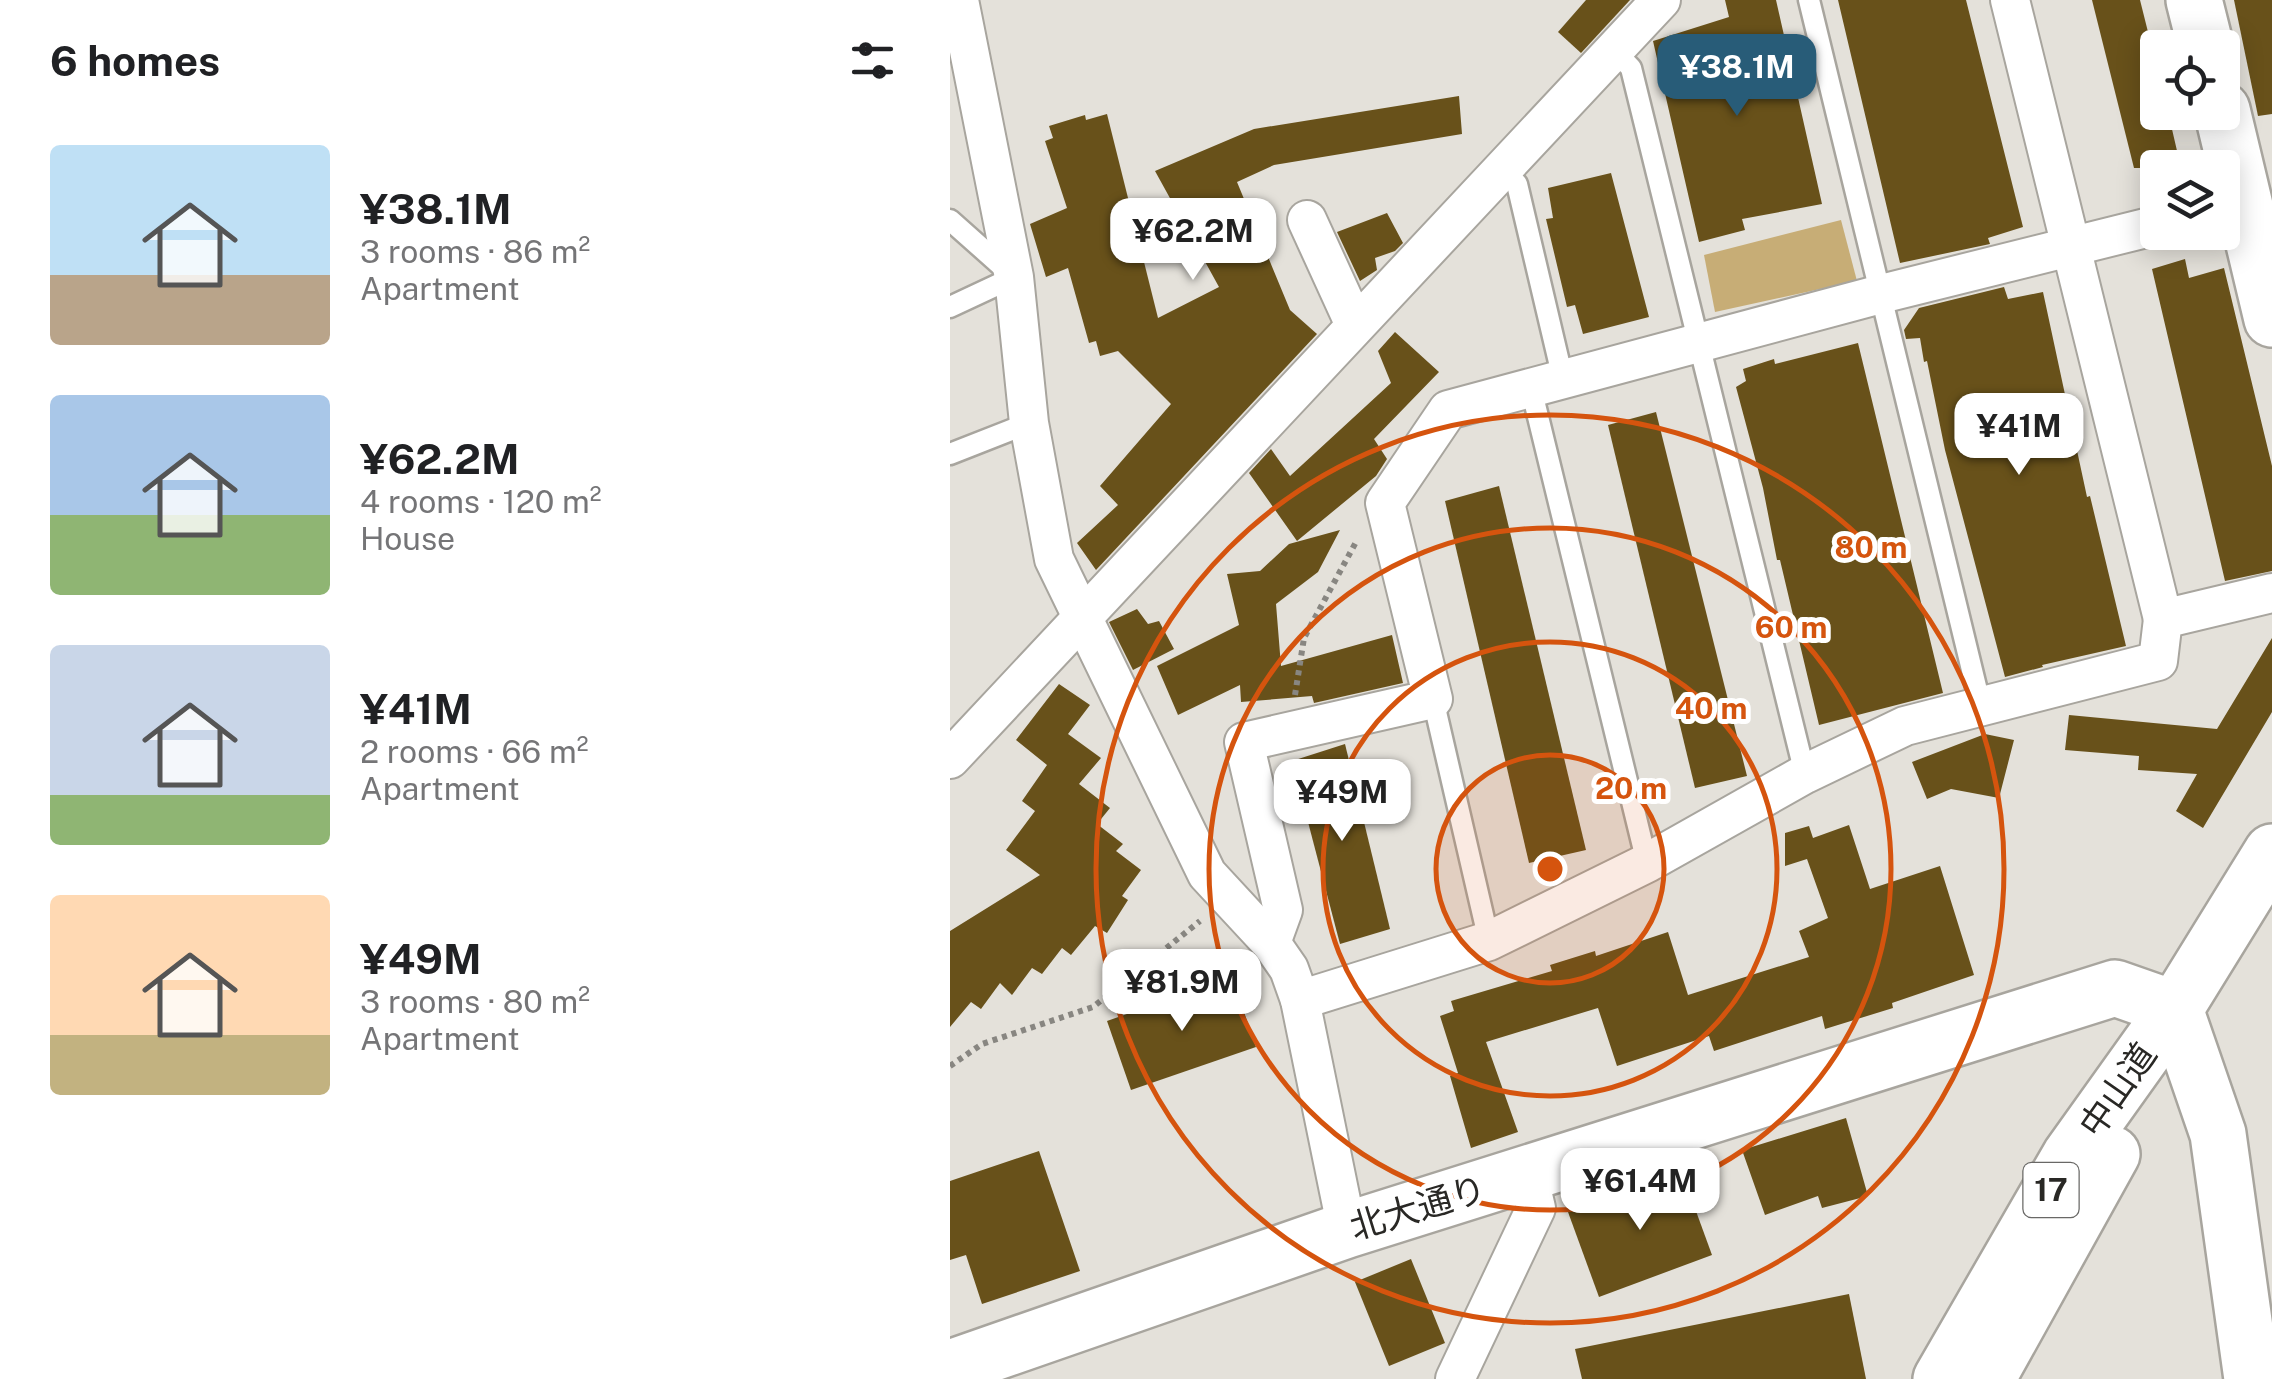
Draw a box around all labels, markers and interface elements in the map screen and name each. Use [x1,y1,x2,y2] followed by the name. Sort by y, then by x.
[2140,30,2240,250] map controls
[2140,30,2240,130] button: locate
[845,33,900,88] icon: filters
[1656,34,1818,119] pin: ¥38.1M
[50,36,220,85] text: 6 homes
[1679,48,1795,85] text: ¥38.1M
[2140,150,2240,250] button: layers
[360,184,512,233] text: ¥38.1M
[130,185,250,305] icon: home
[1112,198,1274,283] pin: ¥62.2M
[1132,212,1254,249] text: ¥62.2M
[360,233,590,270] text: 3 rooms · 86 m²
[360,270,520,307] text: Apartment
[1960,393,2078,478] pin: ¥41M
[1976,407,2062,444] text: ¥41M
[360,434,519,483] text: ¥62.2M
[130,435,250,555] icon: home
[360,483,602,520] text: 4 rooms · 120 m²
[360,520,455,557] text: House
[1834,529,1908,565] text: 80 m
[1755,609,1827,645] text: 60 m
[360,684,472,733] text: ¥41M
[130,685,250,805] icon: home
[1675,690,1747,726] text: 40 m
[360,733,588,770] text: 2 rooms · 66 m²
[1283,759,1401,844] pin: ¥49M
[360,770,520,807] text: Apartment
[1595,770,1667,806] text: 20 m
[1296,773,1388,810] text: ¥49M
[1532,851,1568,887] centre of rings
[360,934,481,983] text: ¥49M
[130,935,250,1055] icon: home
[1101,949,1263,1034] pin: ¥81.9M
[1124,963,1240,1000] text: ¥81.9M
[360,983,590,1020] text: 3 rooms · 80 m²
[360,1020,520,1057] text: Apartment
[2071,1035,2165,1144] street label: 中山道
[1559,1148,1721,1233] pin: ¥61.4M
[1583,1162,1697,1199] text: ¥61.4M
[2024,1163,2078,1217] road number: 17
[1345,1167,1491,1248] street label: 北大通り

